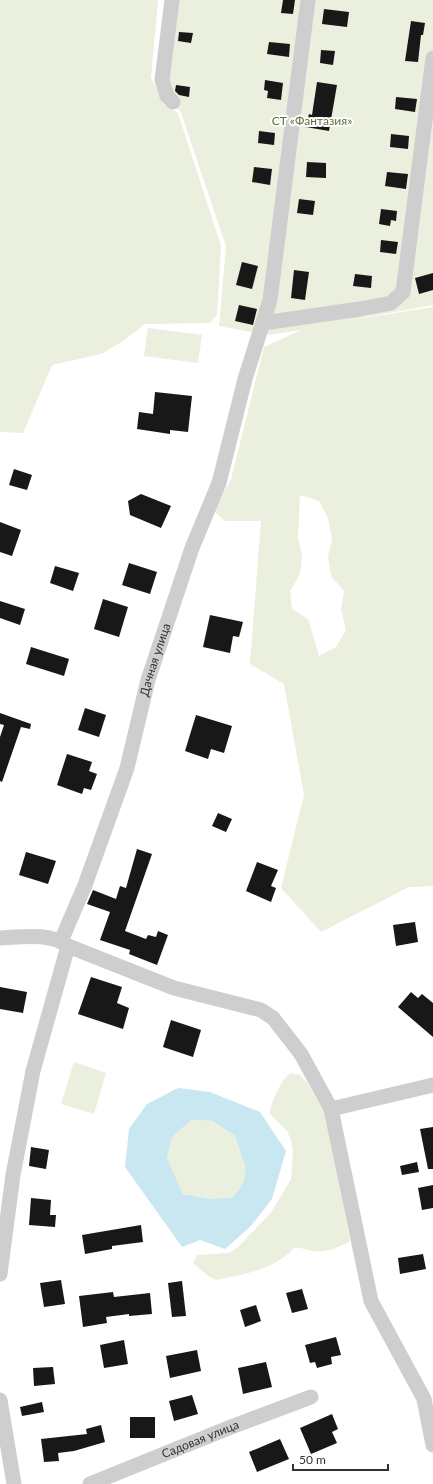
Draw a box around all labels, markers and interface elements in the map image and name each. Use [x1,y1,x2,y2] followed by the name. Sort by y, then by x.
[272,113,352,128] park label: СТ «Фантазия»
[136,621,173,698] street label: Дачная улица
[159,1417,241,1461] street label: Садовая улица
[293,1446,388,1472] scale bar
[299,1452,326,1467] text: 50 m

